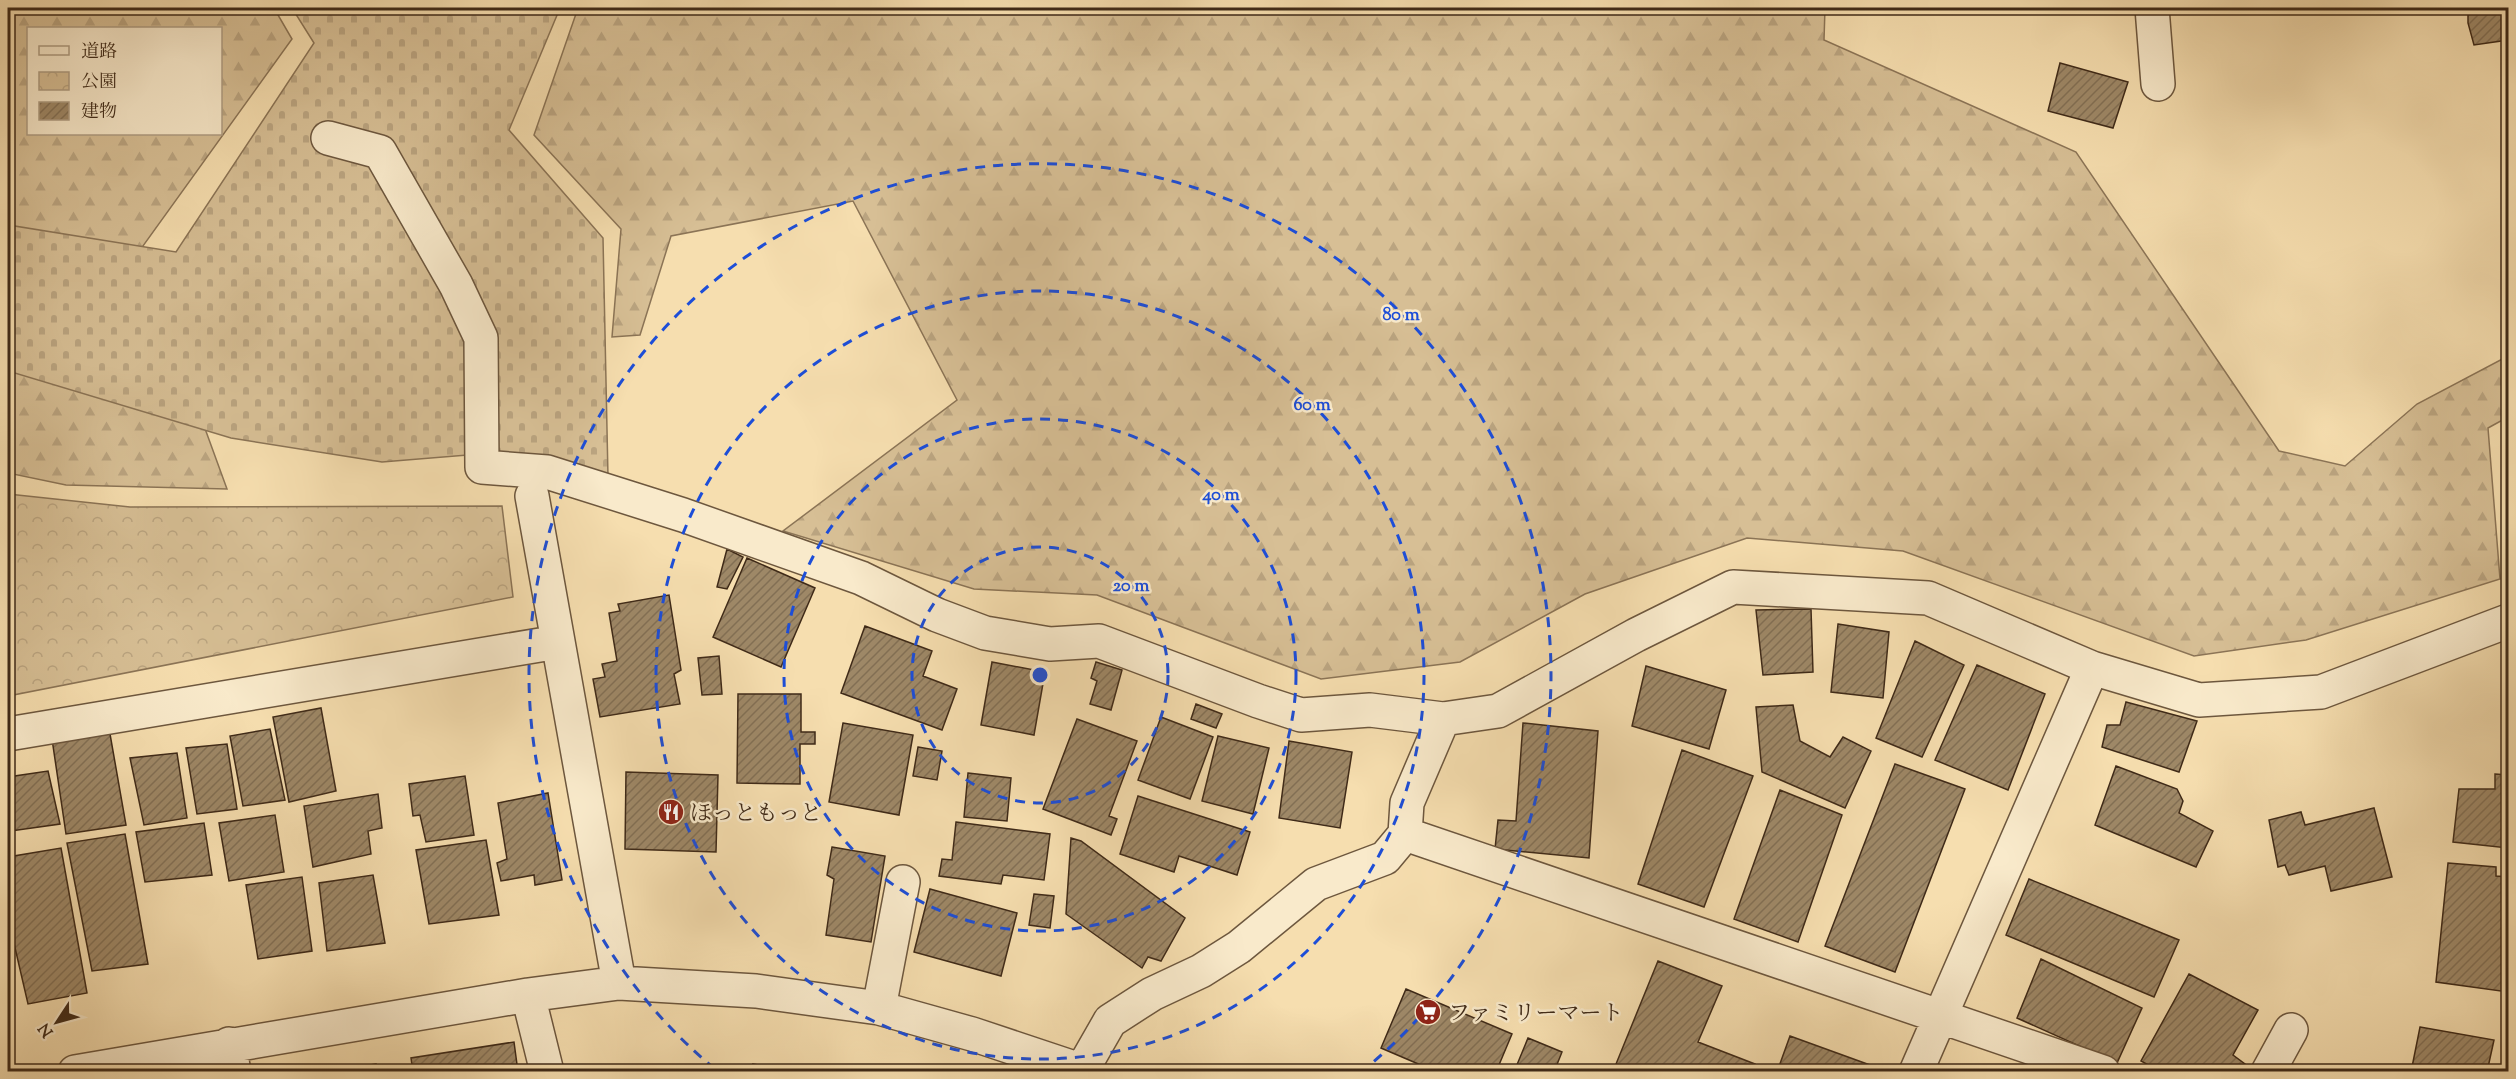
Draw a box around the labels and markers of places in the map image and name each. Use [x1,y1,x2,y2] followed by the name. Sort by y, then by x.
[1030,665,1050,685] centre of rings
[656,797,686,827] restaurant icon: ほっともっと
[690,799,822,831] place label: ほっともっと
[1413,997,1443,1027] supermarket icon: ファミリーマート
[1448,999,1624,1031] place label: ファミリーマート

